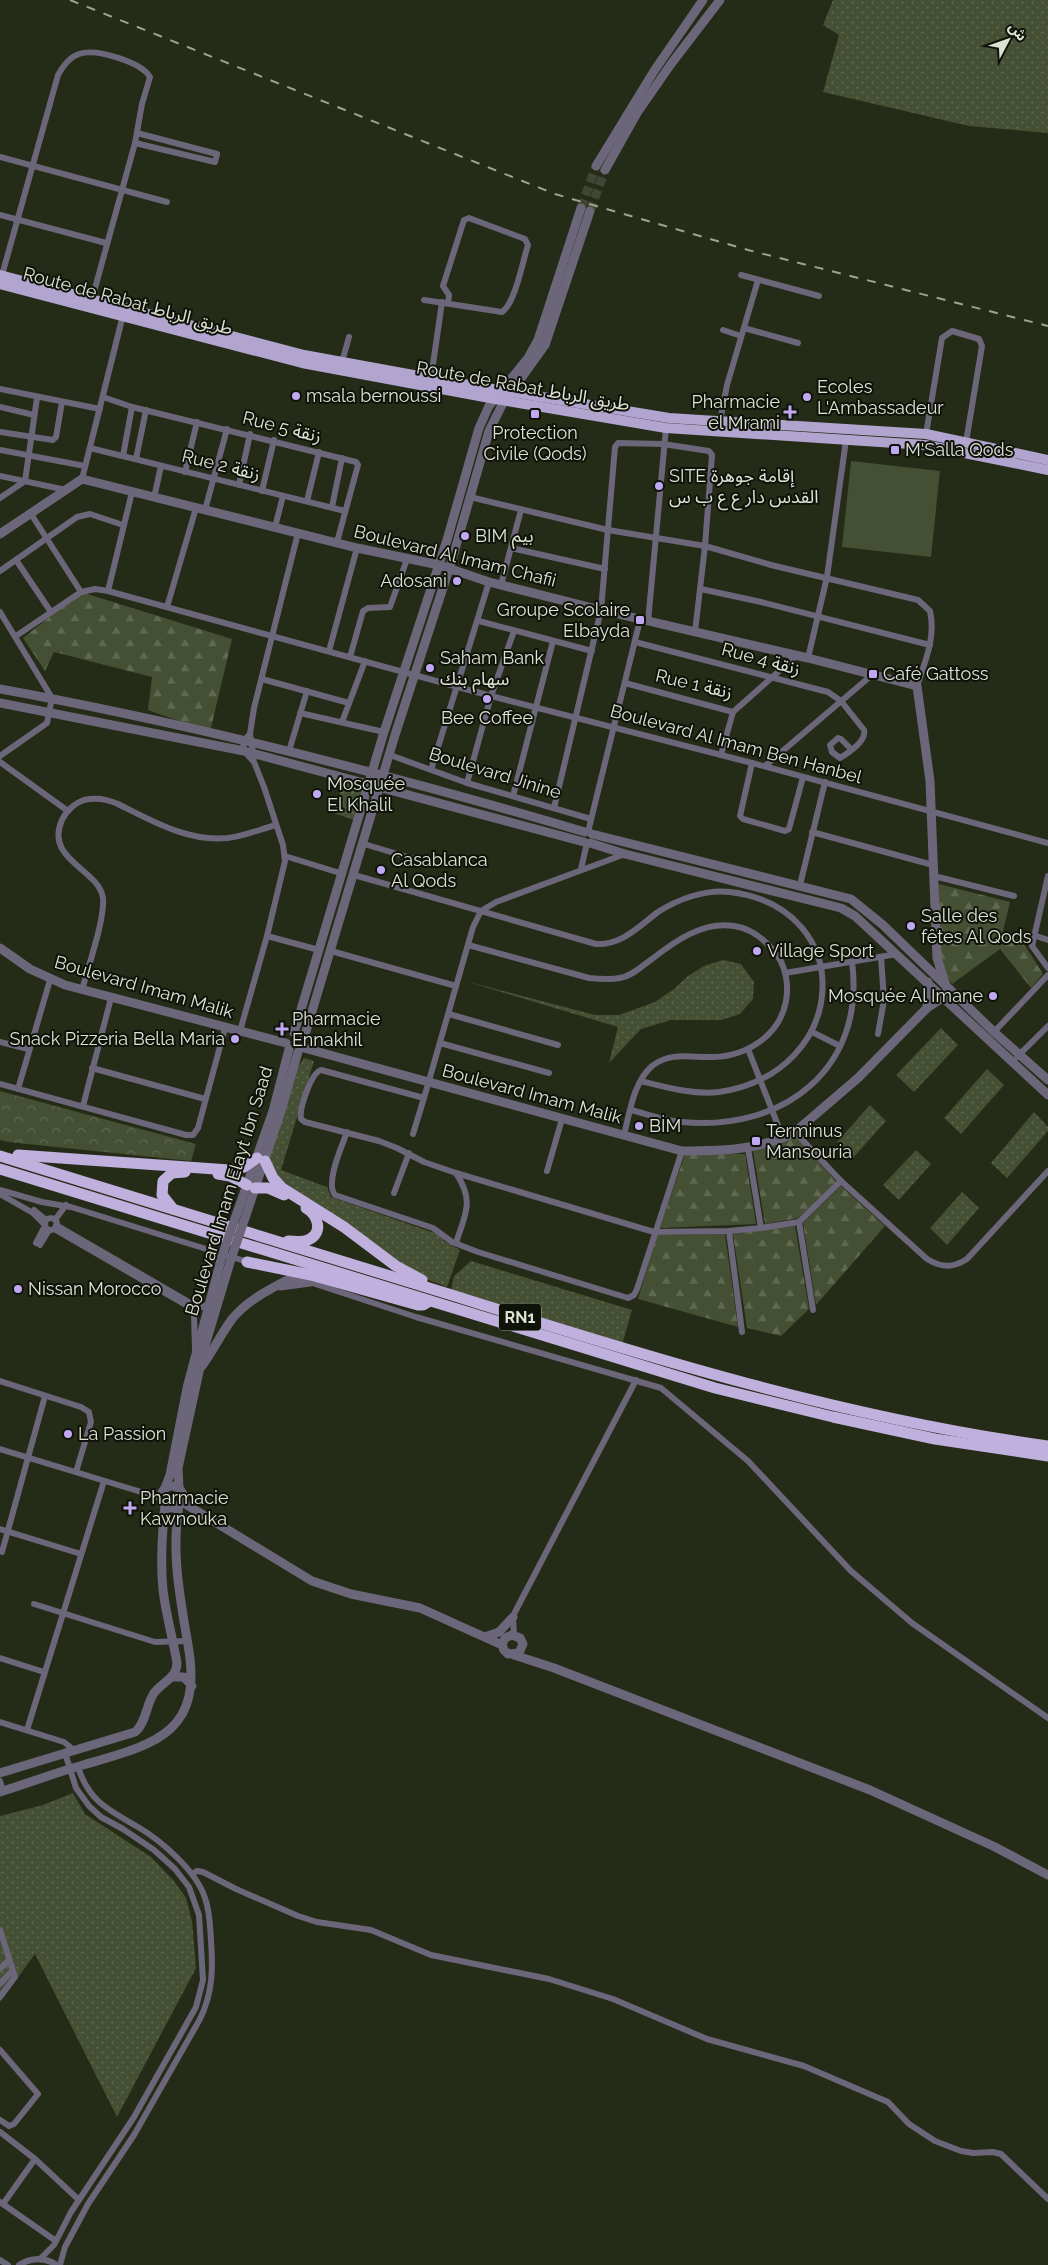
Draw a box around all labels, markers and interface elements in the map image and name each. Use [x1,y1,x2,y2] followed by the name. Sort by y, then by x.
[983,15,1033,65] north arrow
[1005,19,1030,44] text: ش
[21,262,235,340] street label: Route de Rabat طريق الرباط
[415,356,631,416] street label: Route de Rabat طريق الرباط
[817,376,944,418] place label: Ecoles L'Ambassadeur
[306,385,442,406] place label: msala bernoussi
[290,390,302,402] marker: msala bernoussi
[691,391,780,433] place label: Pharmacie el Mrami
[801,391,813,403] marker: Ecoles L'Ambassadeur
[784,406,796,418] marker: Pharmacie el Mrami
[240,407,324,447] street label: Rue 5 زنقة
[529,408,541,420] marker: Protection Civile (Qods)
[483,422,587,464] place label: Protection Civile (Qods)
[905,439,1014,460] place label: M'Salla Qods
[889,444,901,456] marker: M'Salla Qods
[180,445,262,485] street label: Rue 2 زنقة
[669,465,819,511] place label: SITE إقامة جوهرة القدس دار ع ع ب س
[653,480,665,492] marker: SITE إقامة جوهرة القدس دار ع ع ب س
[352,520,558,591] street label: Boulevard Al Imam Chafii
[475,525,534,549] place label: BIM بيم
[459,530,471,542] marker: BIM بيم
[380,570,447,591] place label: Adosani
[451,575,463,587] marker: Adosani
[497,599,630,641] place label: Groupe Scolaire Elbayda
[634,614,646,626] marker: Groupe Scolaire Elbayda
[719,638,803,680] street label: Rue 4 زنقة
[440,647,544,693] place label: Saham Bank سهام بنك
[424,662,436,674] marker: Saham Bank سهام بنك
[883,663,989,684] place label: Café Gattoss
[653,664,735,704] street label: Rue 1 زنقة
[867,668,879,680] marker: Café Gattoss
[481,693,493,705] marker: Bee Coffee
[608,700,864,787] street label: Boulevard Al Imam Ben Hanbel
[441,707,533,728] place label: Bee Coffee
[426,742,564,803] street label: Boulevard Jinine
[327,773,405,815] place label: Mosquée El Khalil
[311,788,323,800] marker: Mosquée El Khalil
[391,849,488,891] place label: Casablanca Al Qods
[375,864,387,876] marker: Casablanca Al Qods
[921,905,1032,947] place label: Salle des fêtes Al Qods
[905,920,917,932] marker: Salle des fêtes Al Qods
[767,940,874,961] place label: Village Sport
[751,945,763,957] marker: Village Sport
[52,951,237,1022] street label: Boulevard Imam Malik
[828,985,983,1006] place label: Mosquée Al Imane
[987,990,999,1002] marker: Mosquée Al Imane
[292,1008,381,1050] place label: Pharmacie Ennakhil
[276,1023,288,1035] marker: Pharmacie Ennakhil
[10,1028,225,1049] place label: Snack Pizzeria Bella Maria
[229,1033,241,1045] marker: Snack Pizzeria Bella Maria
[440,1059,625,1128] street label: Boulevard Imam Malik
[181,1064,277,1318] street label: Boulevard Imam Elayt Ibn Saad
[649,1115,681,1136] place label: BİM
[633,1120,645,1132] marker: BİM
[766,1120,852,1162] place label: Terminus Mansouria
[750,1135,762,1147] marker: Terminus Mansouria
[28,1278,162,1299] place label: Nissan Morocco
[12,1283,24,1295] marker: Nissan Morocco
[499,1304,541,1330] road number: RN1
[78,1423,166,1444] place label: La Passion
[62,1428,74,1440] marker: La Passion
[140,1487,229,1529] place label: Pharmacie Kawnouka
[124,1502,136,1514] marker: Pharmacie Kawnouka

